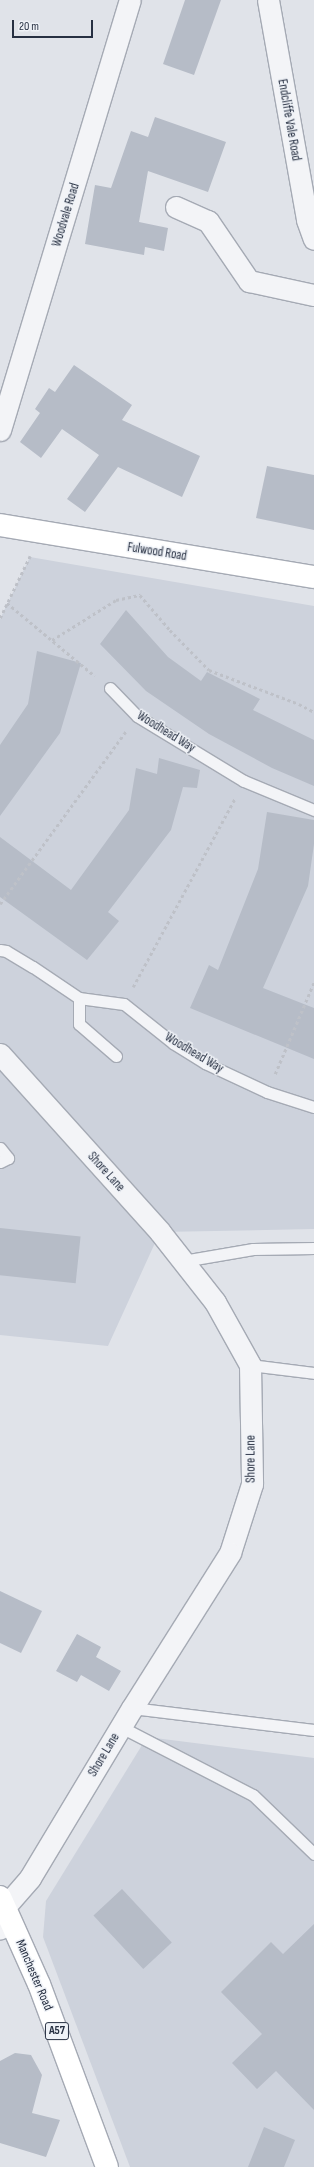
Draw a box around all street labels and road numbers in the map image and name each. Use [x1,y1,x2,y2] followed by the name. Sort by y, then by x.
[274,78,304,162] street label: Endcliffe Vale Road
[49,181,83,249] street label: Woodvale Road
[126,540,188,564] street label: Fulwood Road
[134,708,198,756] street label: Woodhead Way
[162,1029,226,1077] street label: Woodhead Way
[84,1149,128,1195] street label: Shore Lane
[243,1435,259,1483] street label: Shore Lane
[85,1730,123,1780] street label: Shore Lane
[12,1937,56,2013] street label: Manchester Road
[44,2021,70,2041] road number: A57

